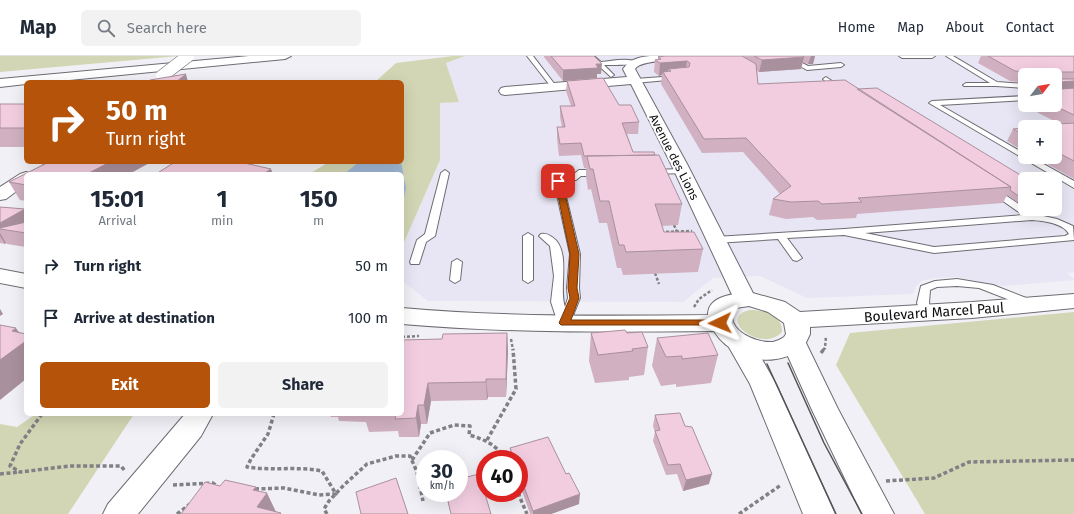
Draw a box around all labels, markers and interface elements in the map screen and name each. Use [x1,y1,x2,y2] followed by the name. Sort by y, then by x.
[81,10,361,46] search box
[20,16,57,39] text: Map
[95,17,117,39] icon: search
[127,19,207,37] text: Search here
[838,19,875,36] text: Home
[897,19,924,36] text: Map
[946,19,984,36] text: About
[1006,19,1054,36] text: Contact
[1018,68,1062,112] north arrow
[1018,68,1062,216] map controls
[106,94,168,127] text: 50 m
[40,96,92,148] icon: right
[646,112,702,203] street label: Avenue des Lions
[1018,120,1062,164] button: +
[106,128,186,150] text: Turn right
[541,164,575,198] pin
[547,170,569,192] icon: arrive
[1018,172,1062,216] button: −
[90,185,145,213] text: 15:01
[217,185,228,213] text: 1
[300,185,338,213] text: 150
[98,213,137,228] text: Arrival
[211,213,233,228] text: min
[313,213,324,228] text: m
[40,255,62,277] icon: right
[74,257,141,275] text: Turn right
[355,257,388,275] text: 50 m
[863,299,1005,326] street label: Boulevard Marcel Paul
[699,302,741,344] position arrow
[40,307,62,329] icon: arrive
[74,309,215,327] text: Arrive at destination
[348,309,388,327] text: 100 m
[40,362,210,408] button: Exit
[218,362,388,408] button: Share
[476,450,528,502] speed limit sign: 40
[431,459,453,483] text: 30
[430,480,454,492] text: km/h

